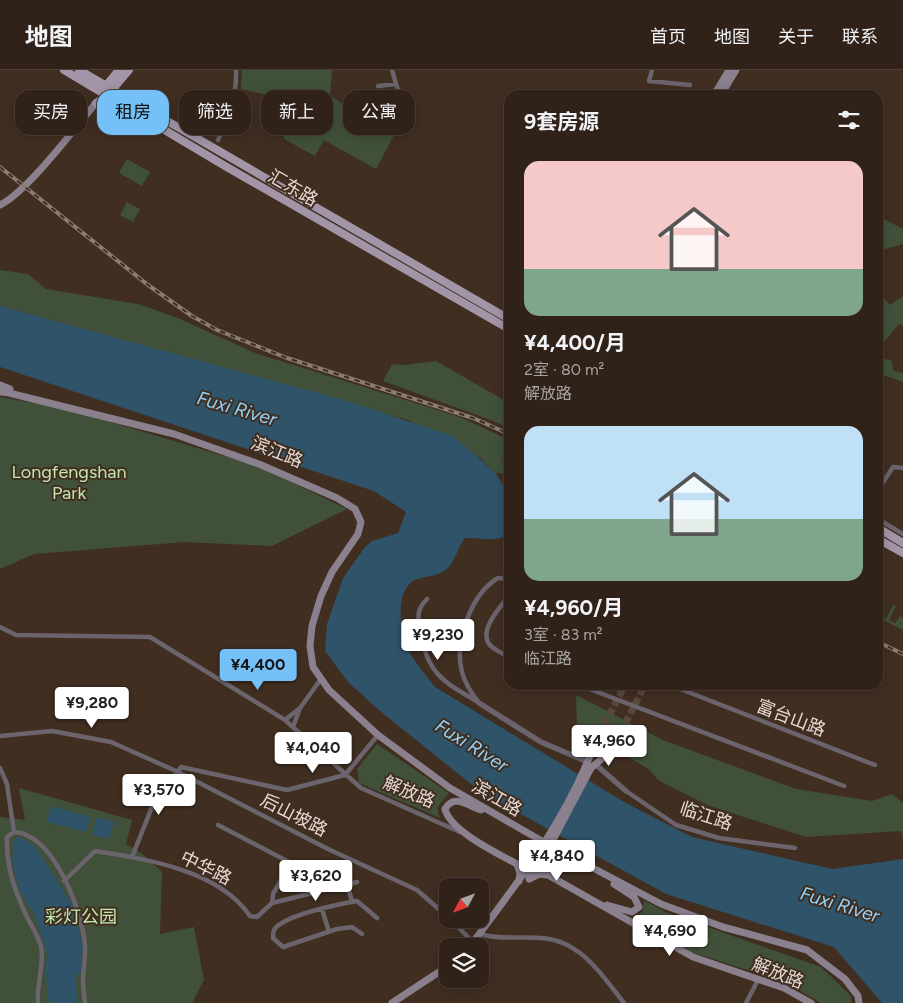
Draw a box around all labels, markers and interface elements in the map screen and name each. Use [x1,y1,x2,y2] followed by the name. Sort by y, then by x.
[25,22,73,51] text: 地图
[650,26,686,48] text: 首页
[714,26,750,48] text: 地图
[778,26,814,48] text: 关于
[842,26,878,48] text: 联系
[15,90,87,135] chip: 买房
[97,90,169,135] chip: 租房
[179,90,251,135] chip: 筛选
[261,90,333,135] chip: 新上
[343,90,415,135] chip: 公寓
[835,106,863,134] icon: filters
[524,109,599,134] text: 9套房源
[264,165,322,211] street label: 汇东路
[649,194,739,284] icon: home
[524,330,626,355] text: ¥4,400/月
[524,360,604,379] text: 2室 · 80 m²
[524,384,572,403] text: 解放路
[194,386,280,431] water label: Fuxi River
[248,432,306,472] street label: 滨江路
[649,459,739,549] icon: home
[11,461,127,504] park label: Longfengshan Park
[524,595,623,620] text: ¥4,960/月
[397,618,479,661] pin: ¥9,230
[412,625,464,644] text: ¥9,230
[524,625,603,644] text: 3室 · 83 m²
[217,648,299,691] pin: ¥4,400
[524,649,572,668] text: 临江路
[231,655,285,674] text: ¥4,400
[51,686,133,729] pin: ¥9,280
[66,693,118,712] text: ¥9,280
[753,695,829,741] street label: 富台山路
[431,714,513,777] water label: Fuxi River
[568,724,650,767] pin: ¥4,960
[583,731,635,750] text: ¥4,960
[272,732,354,774] pin: ¥4,040
[286,738,340,757] text: ¥4,040
[380,771,438,813] street label: 解放路
[118,774,200,816] pin: ¥3,570
[468,775,526,821] street label: 滨江路
[133,780,185,799] text: ¥3,570
[257,789,331,841] street label: 后山坡路
[677,797,735,835] street label: 临江路
[516,840,598,882] pin: ¥4,840
[177,846,235,890] street label: 中华路
[530,846,584,865] text: ¥4,840
[275,860,357,902] pin: ¥3,620
[290,866,342,885] text: ¥3,620
[439,878,489,928] north arrow
[439,878,489,988] map controls
[797,882,883,928] water label: Fuxi River
[45,906,117,928] park label: 彩灯公园
[629,914,711,957] pin: ¥4,690
[644,921,696,940] text: ¥4,690
[439,938,489,988] button: layers
[749,953,807,993] street label: 解放路

